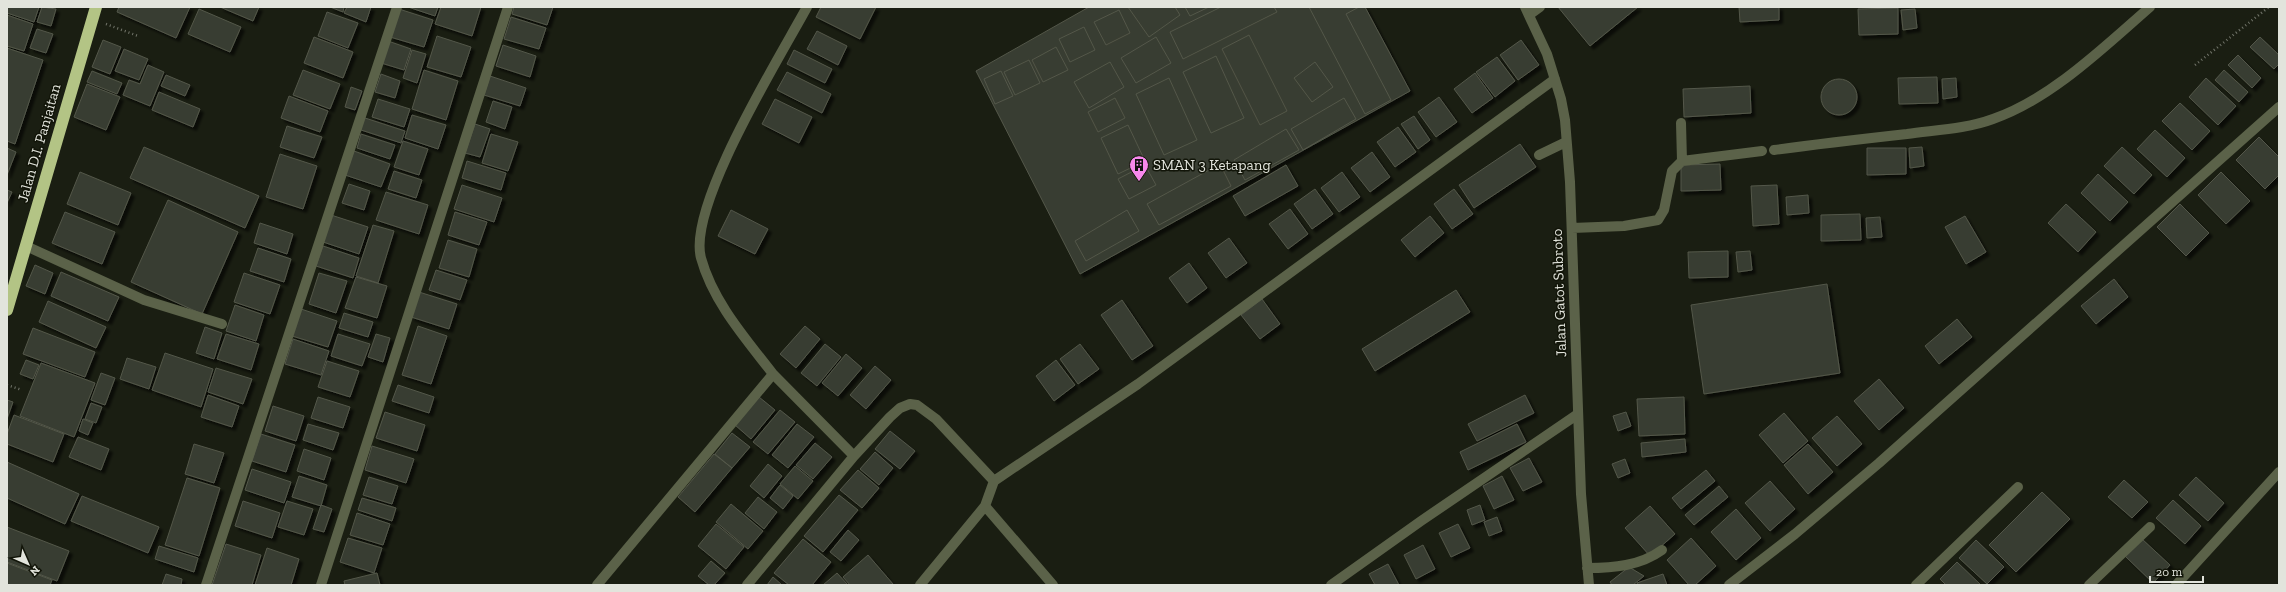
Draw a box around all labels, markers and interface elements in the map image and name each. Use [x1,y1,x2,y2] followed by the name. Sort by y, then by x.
[13,81,65,204] street label: Jalan D.I. Panjaitan
[1128,154,1150,182] building icon: SMAN 3 Ketapang
[1153,156,1271,174] place label: SMAN 3 Ketapang
[1548,228,1570,357] street label: Jalan Gatot Subroto
[8,544,48,584] north arrow
[2150,558,2203,584] scale bar
[27,563,42,579] text: N
[2156,565,2183,579] text: 20 m

